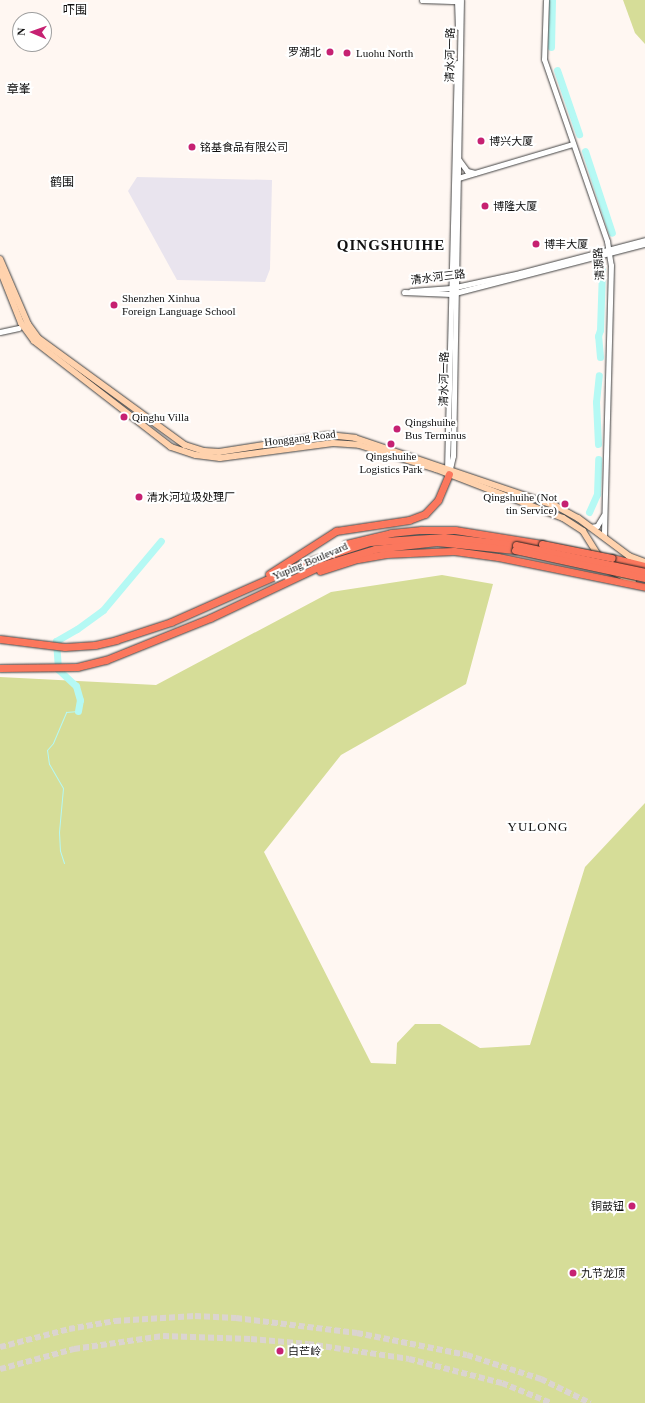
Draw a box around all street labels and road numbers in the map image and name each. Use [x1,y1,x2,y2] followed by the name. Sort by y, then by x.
[443,27,457,83] street label: 清水河一路
[591,247,607,281] street label: 清源路
[410,267,466,287] street label: 清水河三路
[437,351,451,407] street label: 清水河一路
[264,427,336,449] street label: Honggang Road
[270,539,350,583] street label: Yuping Boulevard

